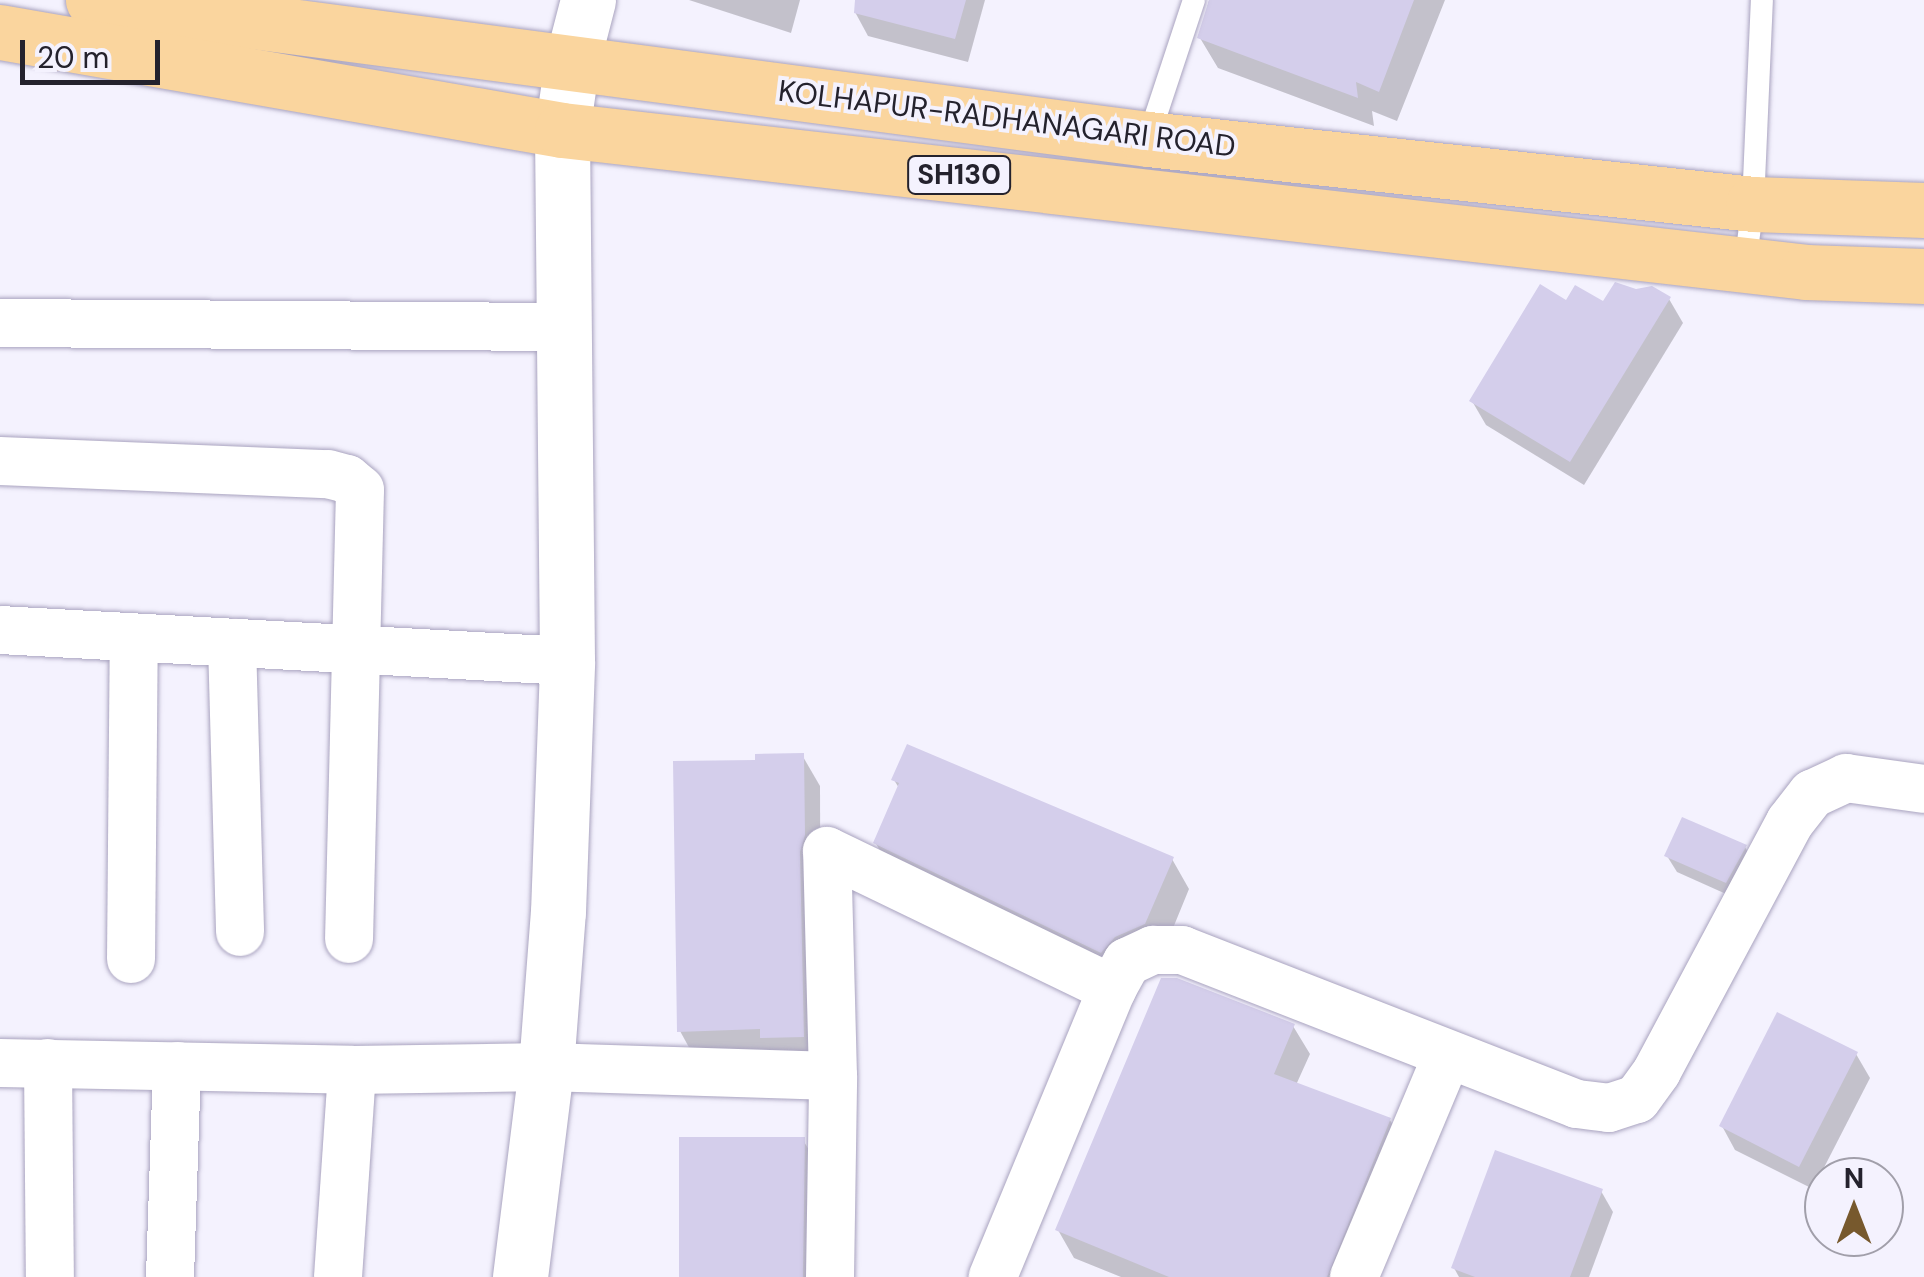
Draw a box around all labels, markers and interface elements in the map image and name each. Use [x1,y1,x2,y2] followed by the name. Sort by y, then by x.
[25,20,165,82] scale bar
[37,38,109,77] text: 20 m
[776,73,1238,165] street label: KOLHAPUR-RADHANAGARI ROAD
[906,152,1012,198] road number: SH130
[1804,1157,1904,1257] north arrow
[1844,1160,1864,1197] text: N

